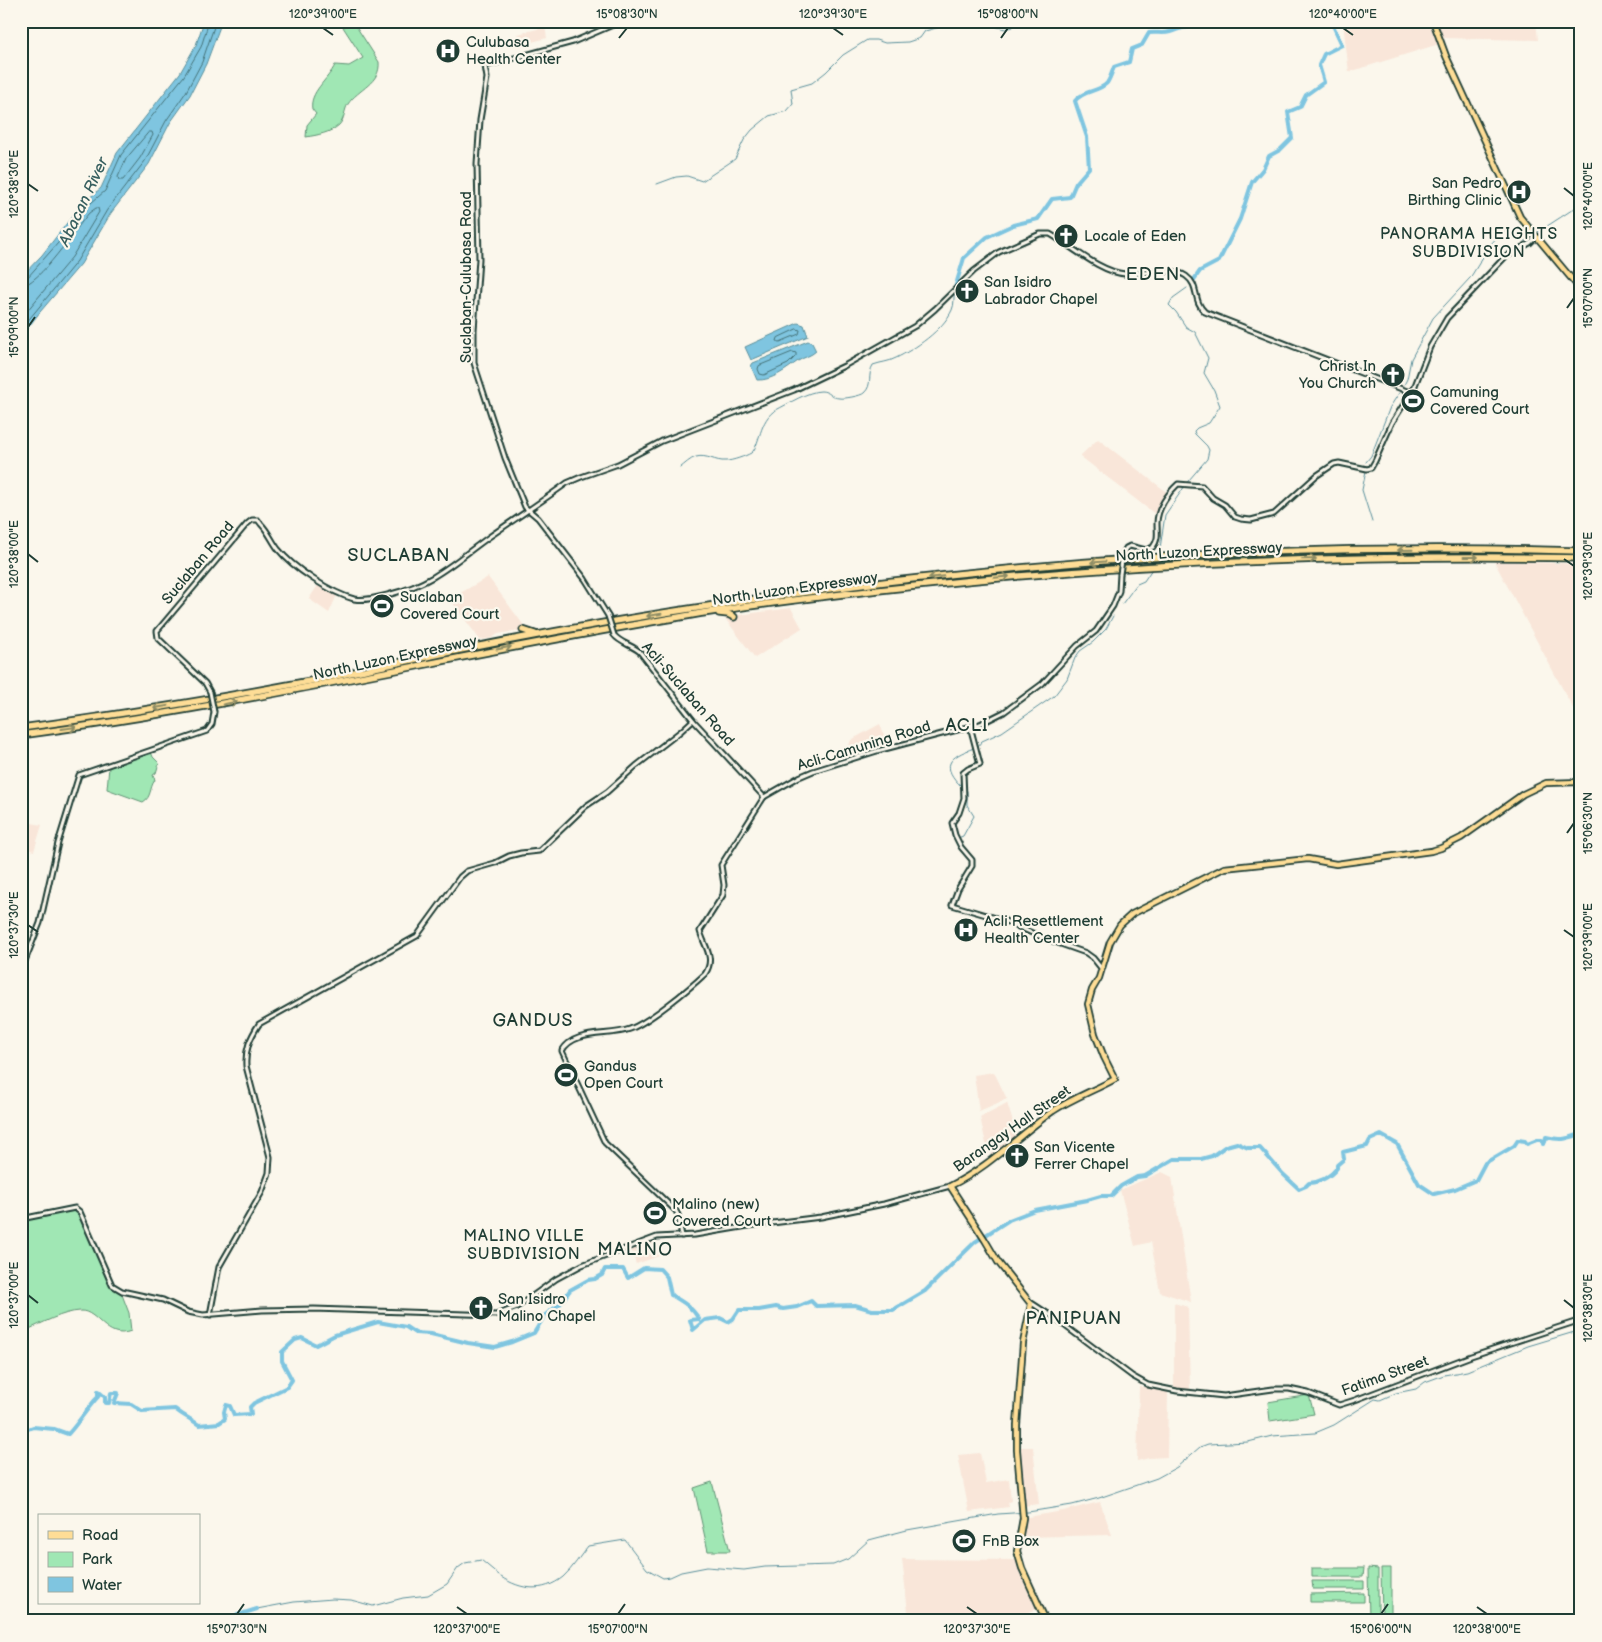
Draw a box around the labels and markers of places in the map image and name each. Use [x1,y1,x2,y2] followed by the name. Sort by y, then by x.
[466,33,562,69] place label: Culubasa Health Center
[435,38,461,64] hospital icon: Culubasa Health Center
[1408,174,1502,210] place label: San Pedro Birthing Clinic
[1506,179,1532,205] hospital icon: San Pedro Birthing Clinic
[1053,223,1079,249] church icon: Locale of Eden
[1084,227,1186,246] place label: Locale of Eden
[984,273,1098,309] place label: San Isidro Labrador Chapel
[954,278,980,304] church icon: San Isidro Labrador Chapel
[1298,357,1376,393] place label: Christ In You Church
[1380,362,1406,388] church icon: Christ In You Church
[1430,383,1530,419] place label: Camuning Covered Court
[1400,388,1426,414] sports icon: Camuning Covered Court
[400,588,500,624] place label: Suclaban Covered Court
[369,593,395,619] sports icon: Suclaban Covered Court
[984,912,1104,948] place label: Acli Resettlement Health Center
[953,917,979,943] hospital icon: Acli Resettlement Health Center
[584,1057,664,1093] place label: Gandus Open Court
[553,1062,579,1088] sports icon: Gandus Open Court
[1034,1138,1129,1174] place label: San Vicente Ferrer Chapel
[1004,1143,1030,1169] church icon: San Vicente Ferrer Chapel
[672,1195,772,1231] place label: Malino (new) Covered Court
[642,1200,668,1226] sports icon: Malino (new) Covered Court
[498,1290,596,1326] place label: San Isidro Malino Chapel
[468,1295,494,1321] church icon: San Isidro Malino Chapel
[951,1528,977,1554] sports icon: FnB Box
[982,1532,1039,1551] place label: FnB Box

